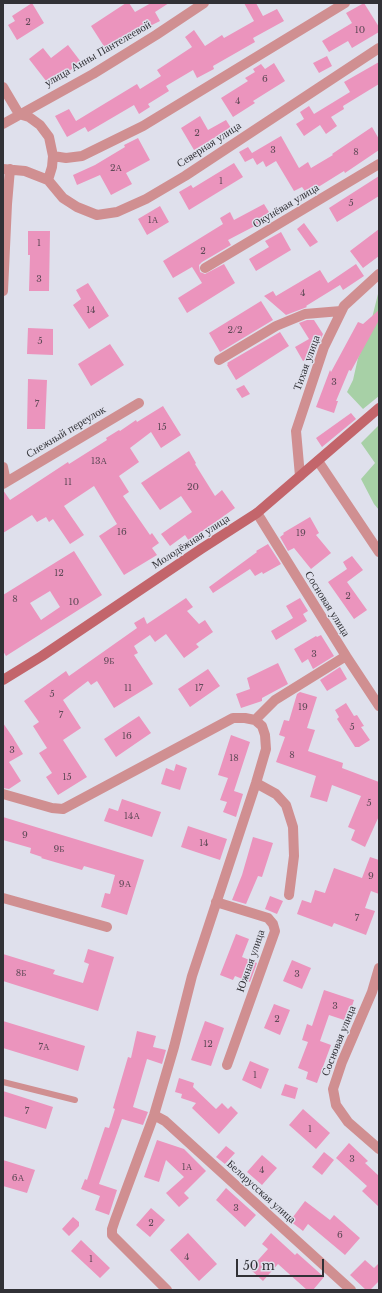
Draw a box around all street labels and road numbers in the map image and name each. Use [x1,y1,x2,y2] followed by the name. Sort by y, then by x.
[42,18,154,90] street label: улица Анны Пантелеевой
[174,119,244,171] street label: Северная улица
[251,181,321,231] street label: Окунёвая улица
[291,334,323,392] street label: Тихая улица
[24,403,108,461] street label: Снежный переулок
[150,512,232,572] street label: Молодёжная улица
[302,569,352,639] street label: Сосновая улица
[234,928,268,994] street label: Южная улица
[319,1004,359,1078] street label: Сосновая улица
[224,1158,298,1226] street label: Белорусская улица

